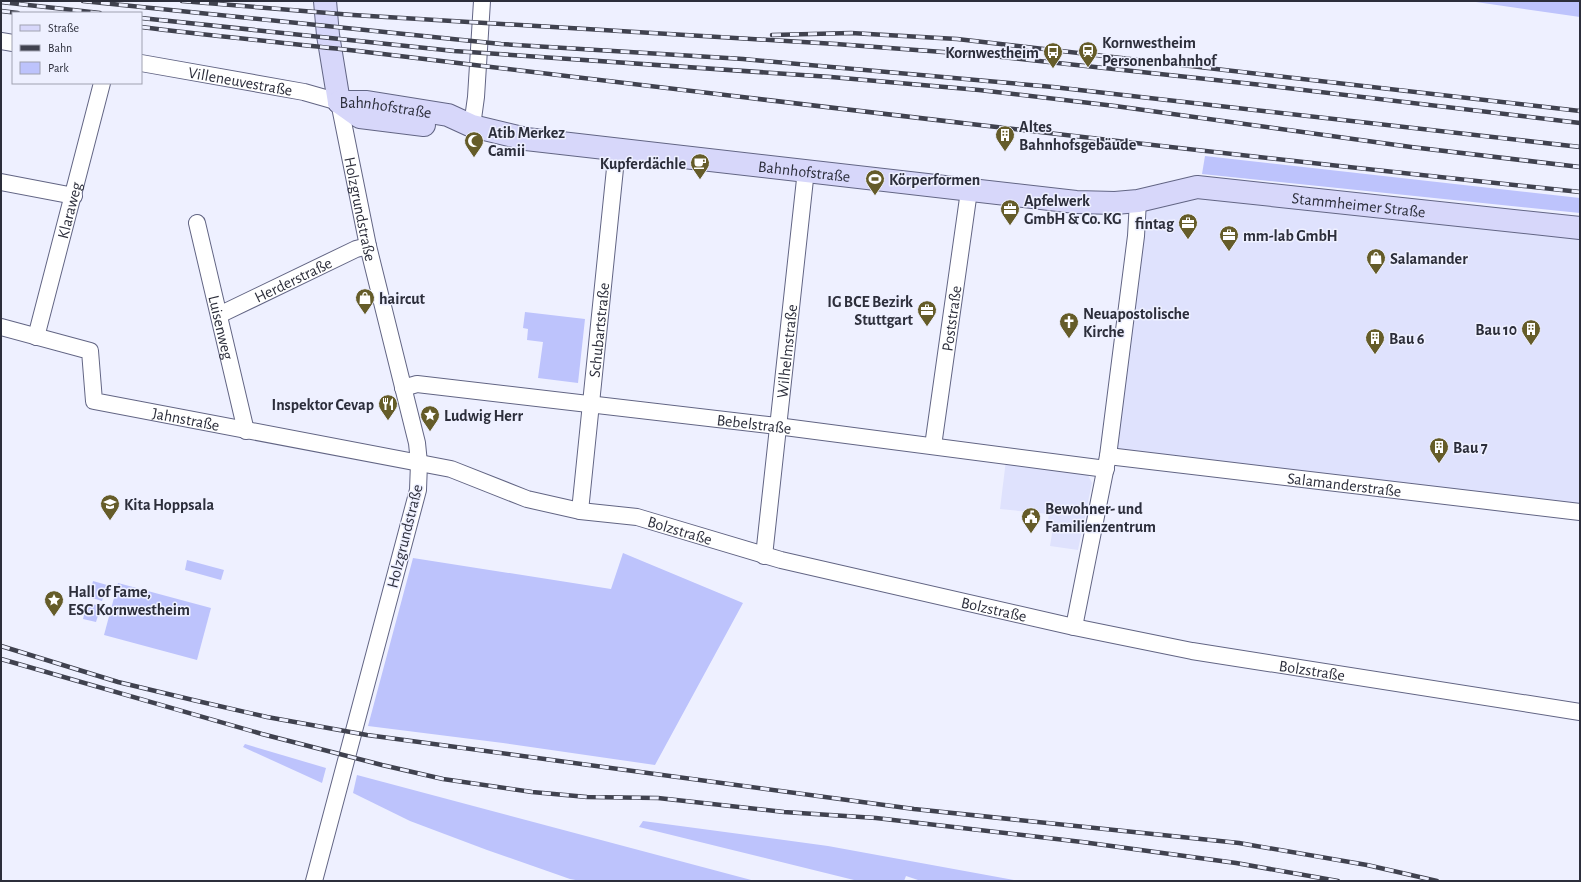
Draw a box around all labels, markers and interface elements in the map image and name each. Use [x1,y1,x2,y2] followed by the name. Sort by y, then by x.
[12,12,142,84] legend
[48,22,79,34] text: Straße
[1102,35,1218,69] place label: Kornwestheim Personenbahnhof
[1077,40,1099,68] station icon: Kornwestheim Personenbahnhof
[1042,41,1064,69] bus stop icon: Kornwestheim
[48,42,72,54] text: Bahn
[945,45,1039,61] place label: Kornwestheim
[48,62,69,74] text: Park
[187,65,294,99] street label: Villeneuvestraße
[340,95,433,121] street label: Bahnhofstraße
[1019,119,1137,153] place label: Altes Bahnhofsgebäude
[994,124,1016,152] building icon: Altes Bahnhofsgebäude
[488,125,565,159] place label: Atib Merkez Camii
[463,130,485,158] mosque icon: Atib Merkez Camii
[689,152,711,180] cafe icon: Kupferdächle
[341,155,378,263] street label: Holzgrundstraße
[600,156,686,172] place label: Kupferdächle
[757,159,851,185] street label: Bahnhofstraße
[864,168,886,196] sports icon: Körperformen
[889,172,980,188] place label: Körperformen
[55,180,85,240] street label: Klaraweg
[1291,190,1426,220] street label: Stammheimer Straße
[1024,193,1122,227] place label: Apfelwerk GmbH & Co. KG
[999,198,1021,226] office icon: Apfelwerk GmbH & Co. KG
[1177,212,1199,240] office icon: fintag
[1135,216,1175,232] place label: fintag
[1218,224,1240,252] office icon: mm-lab GmbH
[1243,228,1338,244] place label: mm-lab GmbH
[1365,247,1387,275] shop icon: Salamander
[1390,251,1468,267] place label: Salamander
[252,255,334,306] street label: Herderstraße
[587,282,612,378] street label: Schubartstraße
[939,284,965,352] street label: Poststraße
[354,287,376,315] shop icon: haircut
[379,291,425,307] place label: haircut
[205,294,236,361] street label: Luisenweg
[827,294,914,328] place label: IG BCE Bezirk Stuttgart
[916,299,938,327] office icon: IG BCE Bezirk Stuttgart
[774,304,800,399] street label: Wilhelmstraße
[1083,306,1190,340] place label: Neuapostolische Kirche
[1058,311,1080,339] church icon: Neuapostolische Kirche
[1520,318,1542,346] building icon: Bau 10
[1475,322,1517,338] place label: Bau 10
[1364,327,1386,355] building icon: Bau 6
[1389,331,1425,347] place label: Bau 6
[377,393,399,421] restaurant icon: Inspektor Cevap
[272,397,374,413] place label: Inspektor Cevap
[419,404,441,432] place icon: Ludwig Herr
[151,405,221,434] street label: Jahnstraße
[444,408,523,424] place label: Ludwig Herr
[716,412,792,437] street label: Bebelstraße
[1428,436,1450,464] building icon: Bau 7
[1453,440,1488,456] place label: Bau 7
[1286,470,1402,500] street label: Salamanderstraße
[384,483,426,590] street label: Holzgrundstraße
[99,493,121,521] school or university icon: Kita Hoppsala
[124,497,214,513] place label: Kita Hoppsala
[1045,501,1156,535] place label: Bewohner- und Familienzentrum
[1020,506,1042,534] public building icon: Bewohner- und Familienzentrum
[646,514,714,548] street label: Bolzstraße
[68,584,190,618] place label: Hall of Fame, ESG Kornwestheim
[43,589,65,617] place icon: Hall of Fame, ESG Kornwestheim
[960,594,1028,625] street label: Bolzstraße
[1278,658,1346,684] street label: Bolzstraße

